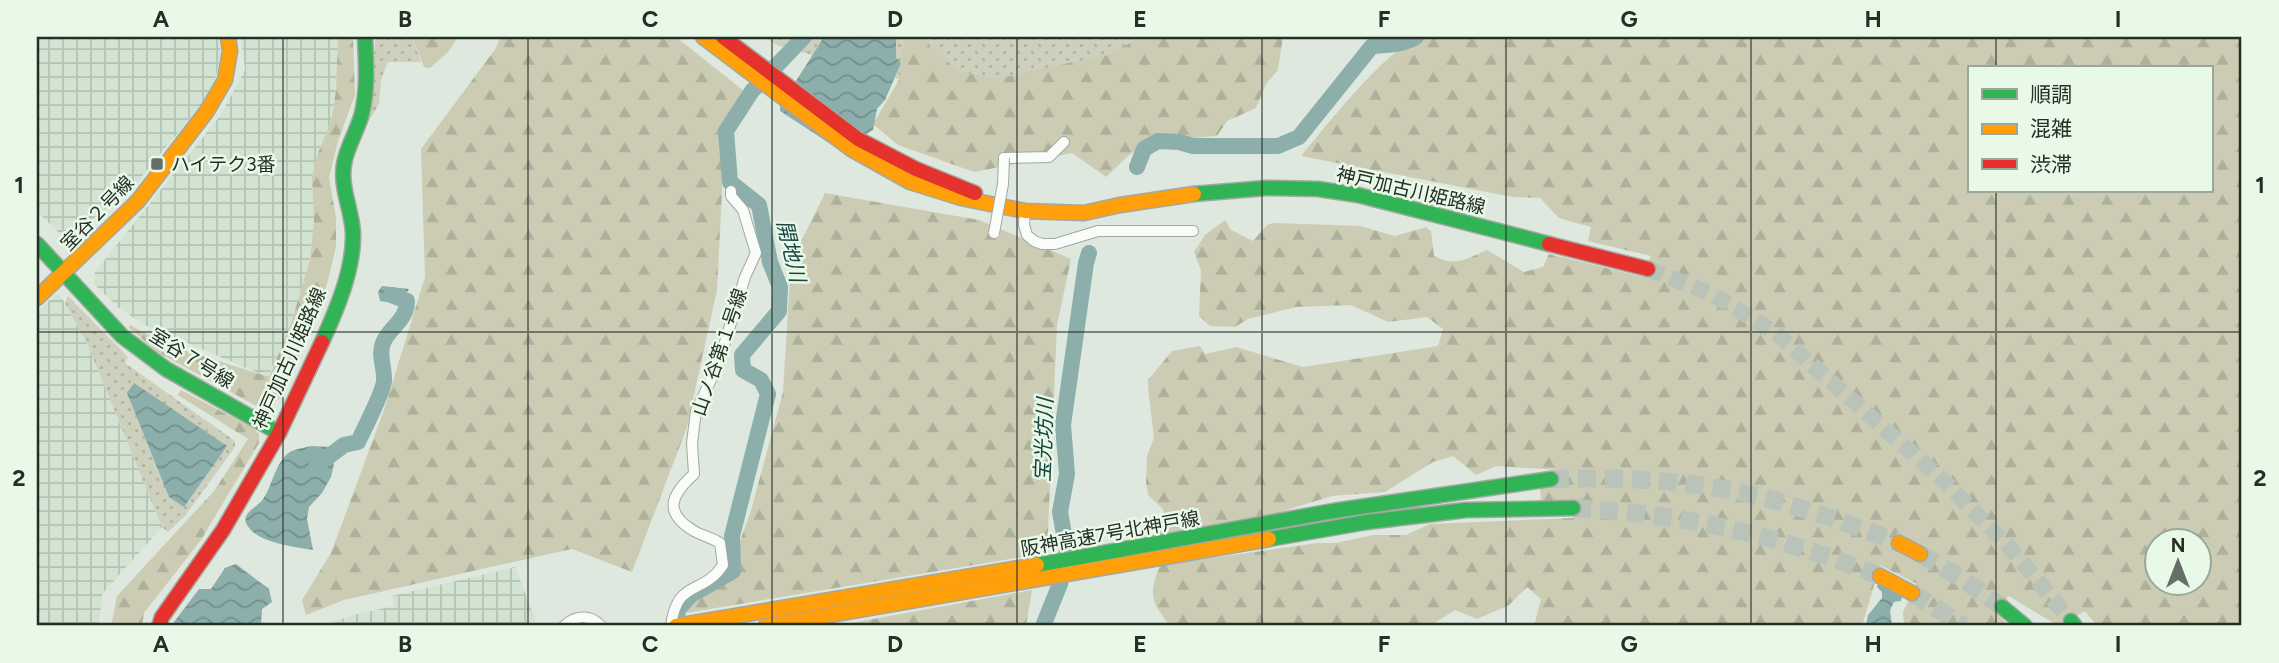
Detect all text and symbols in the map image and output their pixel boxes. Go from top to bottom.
text: A [153,5,170,33]
text: B [398,5,412,33]
text: C [642,5,659,33]
text: D [887,5,903,33]
text: E [1133,5,1147,33]
text: F [1378,5,1391,33]
text: G [1620,5,1638,33]
text: H [1864,5,1882,33]
text: I [2115,5,2121,33]
legend [1968,66,2212,192]
text: 順調 [2030,82,2072,107]
text: 混雑 [2030,116,2072,141]
text: 渋滞 [2030,152,2072,177]
place label: ハイテク3番 [171,153,276,176]
marker: ハイテク3番 [149,156,165,172]
street label: 神戸加古川姫路線 [1334,162,1488,219]
text: 1 [14,171,24,199]
street label: 室谷２号線 [56,171,139,256]
text: 1 [2255,171,2265,199]
water label: 開地川 [772,217,811,286]
street label: 神戸加古川姫路線 [248,284,331,432]
street label: 山ノ谷第１号線 [687,286,752,419]
street label: 室谷７号線 [145,323,238,393]
water label: 宝光坊川 [1030,396,1058,482]
text: 2 [12,464,26,492]
text: 2 [2253,464,2267,492]
street label: 阪神高速7号北神戸線 [1019,506,1201,561]
north arrow [2142,526,2212,596]
text: N [2171,534,2185,557]
text: A [153,630,170,658]
text: B [398,630,412,658]
text: C [642,630,659,658]
text: D [887,630,903,658]
text: E [1133,630,1147,658]
text: F [1378,630,1391,658]
text: G [1620,630,1638,658]
text: H [1864,630,1882,658]
text: I [2115,630,2121,658]

